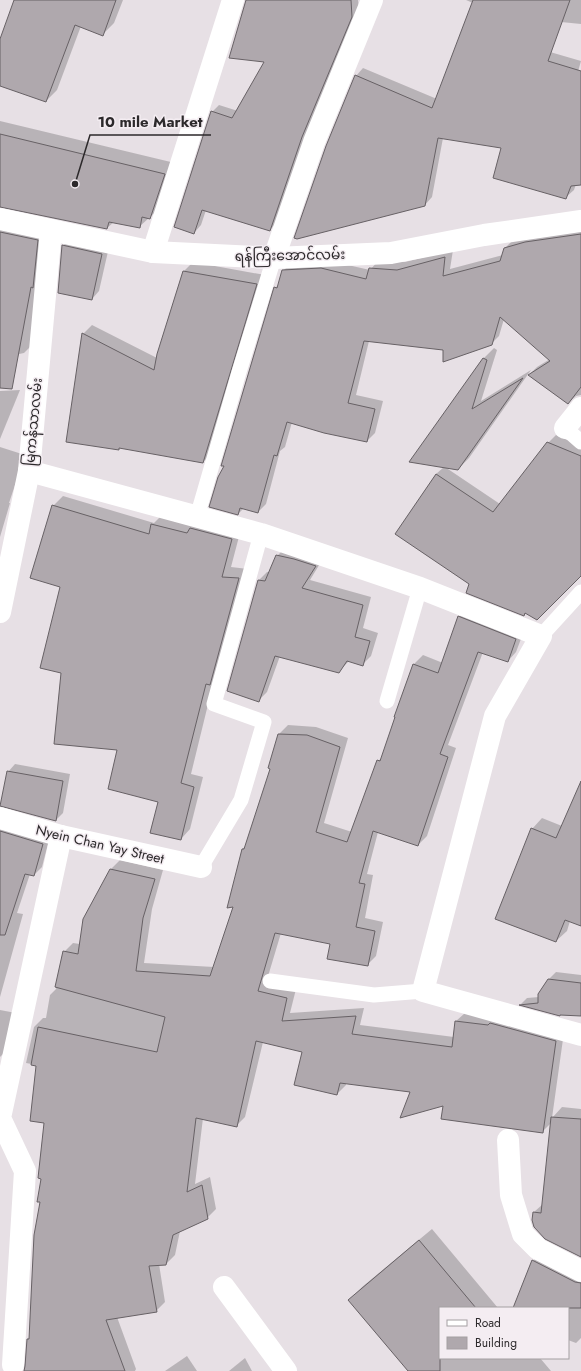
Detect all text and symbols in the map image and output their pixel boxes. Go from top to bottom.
callout: 10 mile Market [90,108,211,135]
text: 10 mile Market [97,111,203,133]
street label: ရန်ကြီးအောင်လမ်း [235,244,345,268]
street label: မြကန်သာလမ်း [19,377,49,467]
street label: Nyein Chan Yay Street [34,819,167,869]
legend [439,1307,569,1359]
text: Road [475,1314,501,1332]
text: Building [475,1334,517,1352]

